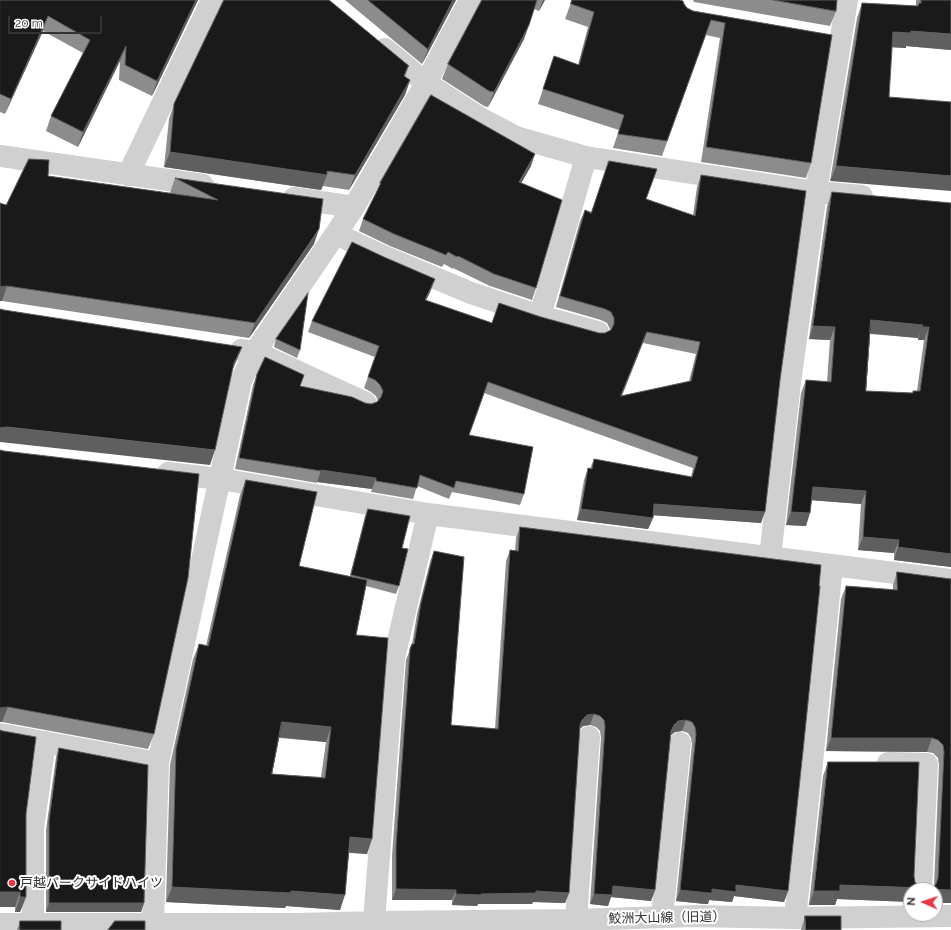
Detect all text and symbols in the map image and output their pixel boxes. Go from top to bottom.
scale bar [10,8,104,34]
text: 20 m [15,16,43,30]
place label: 戸越パークサイドハイツ [20,875,163,891]
marker: 戸越パークサイドハイツ [7,878,17,888]
north arrow [903,882,943,922]
text: N [905,897,918,906]
street label: 鮫洲大山線（旧道） [608,909,726,927]

